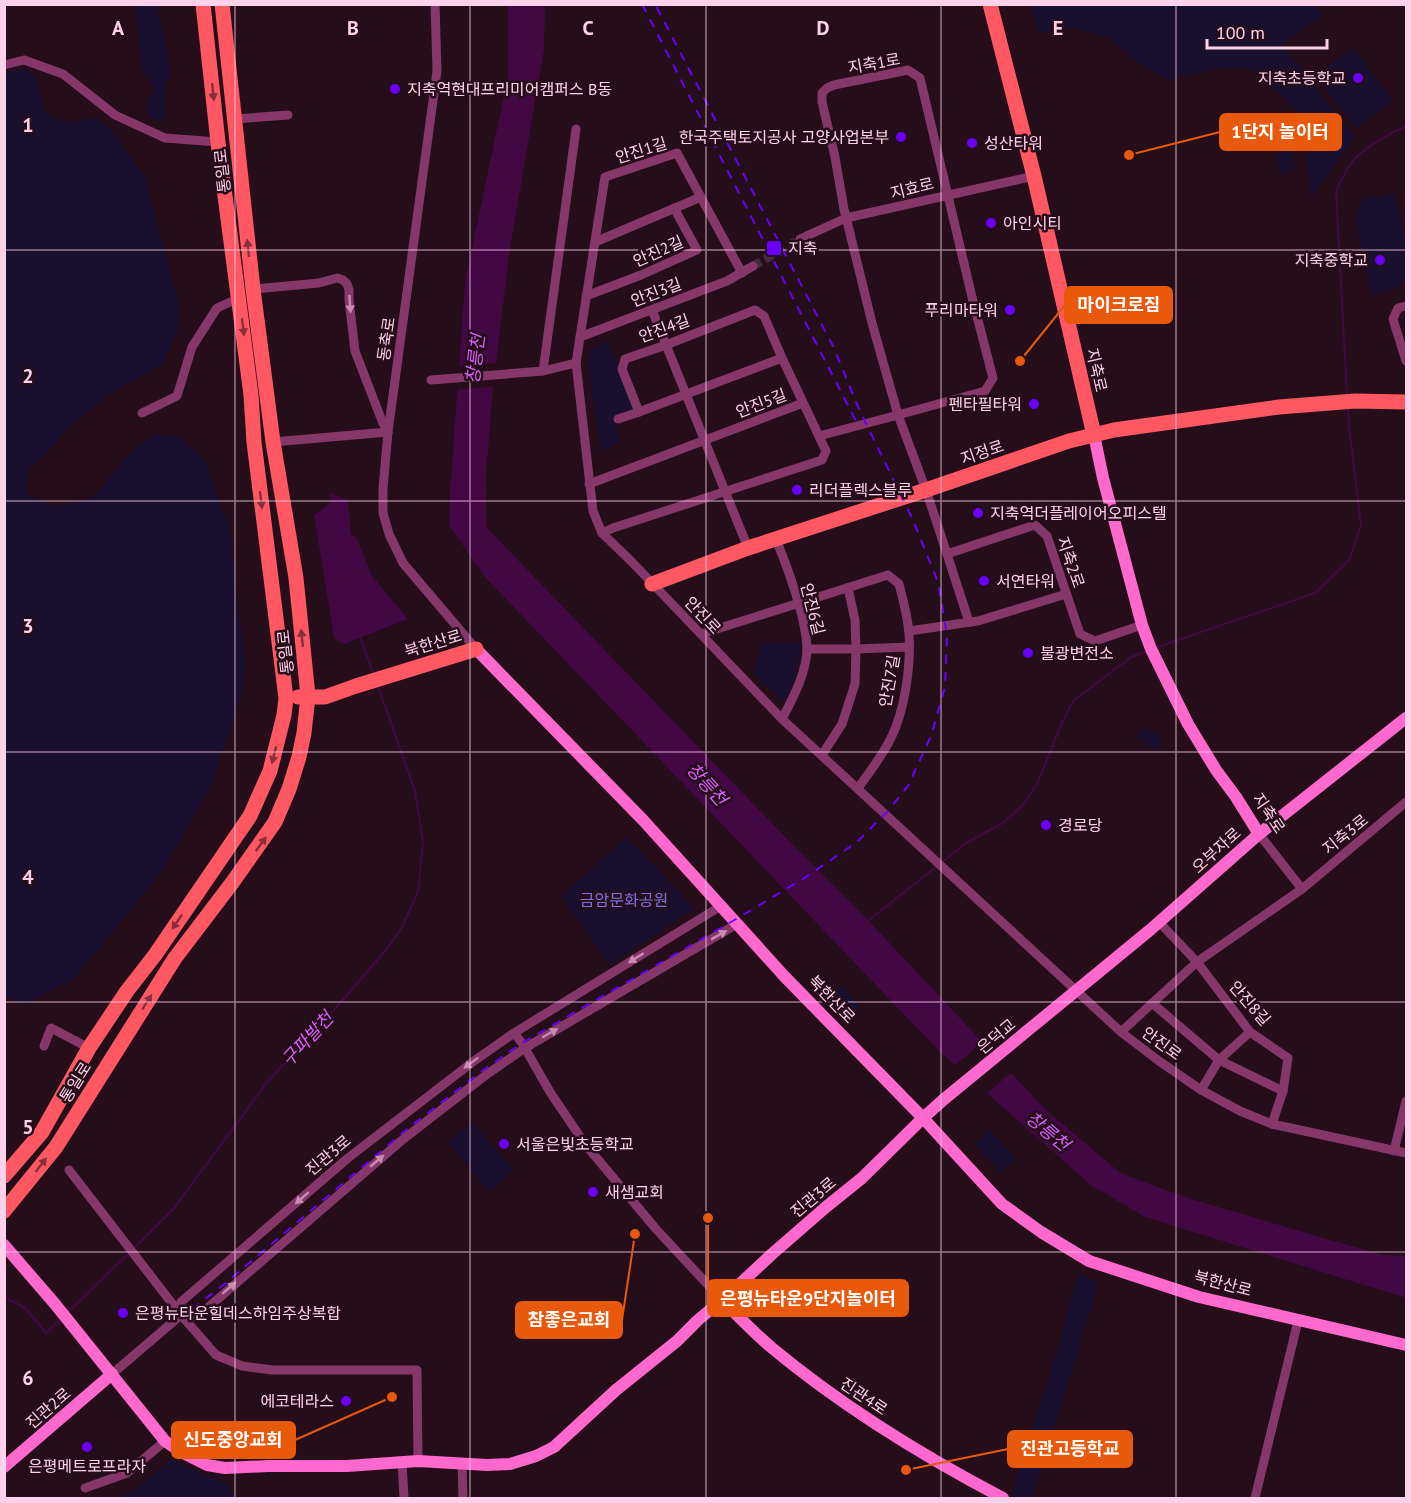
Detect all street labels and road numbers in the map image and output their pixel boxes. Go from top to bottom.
street label: 지축1로 [846,49,902,77]
street label: 안진1길 [613,133,669,167]
street label: 통일로 [210,148,234,194]
street label: 지효로 [888,173,936,203]
street label: 안진2길 [630,231,686,271]
street label: 안진3길 [628,273,684,311]
street label: 안진4길 [636,310,692,346]
street label: 동축로 [373,315,399,362]
street label: 지축로 [1082,346,1112,394]
street label: 안진5길 [733,384,789,422]
street label: 지정로 [958,435,1006,469]
street label: 지축2로 [1053,534,1089,591]
street label: 안진6길 [797,581,829,637]
street label: 안진로 [681,592,726,638]
street label: 북한산로 [402,625,464,661]
street label: 통일로 [273,629,297,675]
street label: 안진7길 [875,653,903,709]
street label: 지축로 [1248,789,1290,837]
street label: 지축3로 [1318,809,1372,858]
street label: 오부자로 [1187,823,1245,877]
street label: 북한산로 [804,971,860,1027]
street label: 안진8길 [1225,976,1275,1030]
street label: 은덕교 [973,1014,1019,1058]
street label: 안진로 [1138,1022,1186,1064]
street label: 통일로 [55,1058,95,1106]
street label: 진관3로 [301,1130,355,1180]
street label: 진관3로 [786,1172,840,1222]
street label: 북한산로 [1192,1266,1254,1300]
street label: 진관4로 [836,1373,892,1419]
street label: 진관2로 [21,1383,75,1433]

